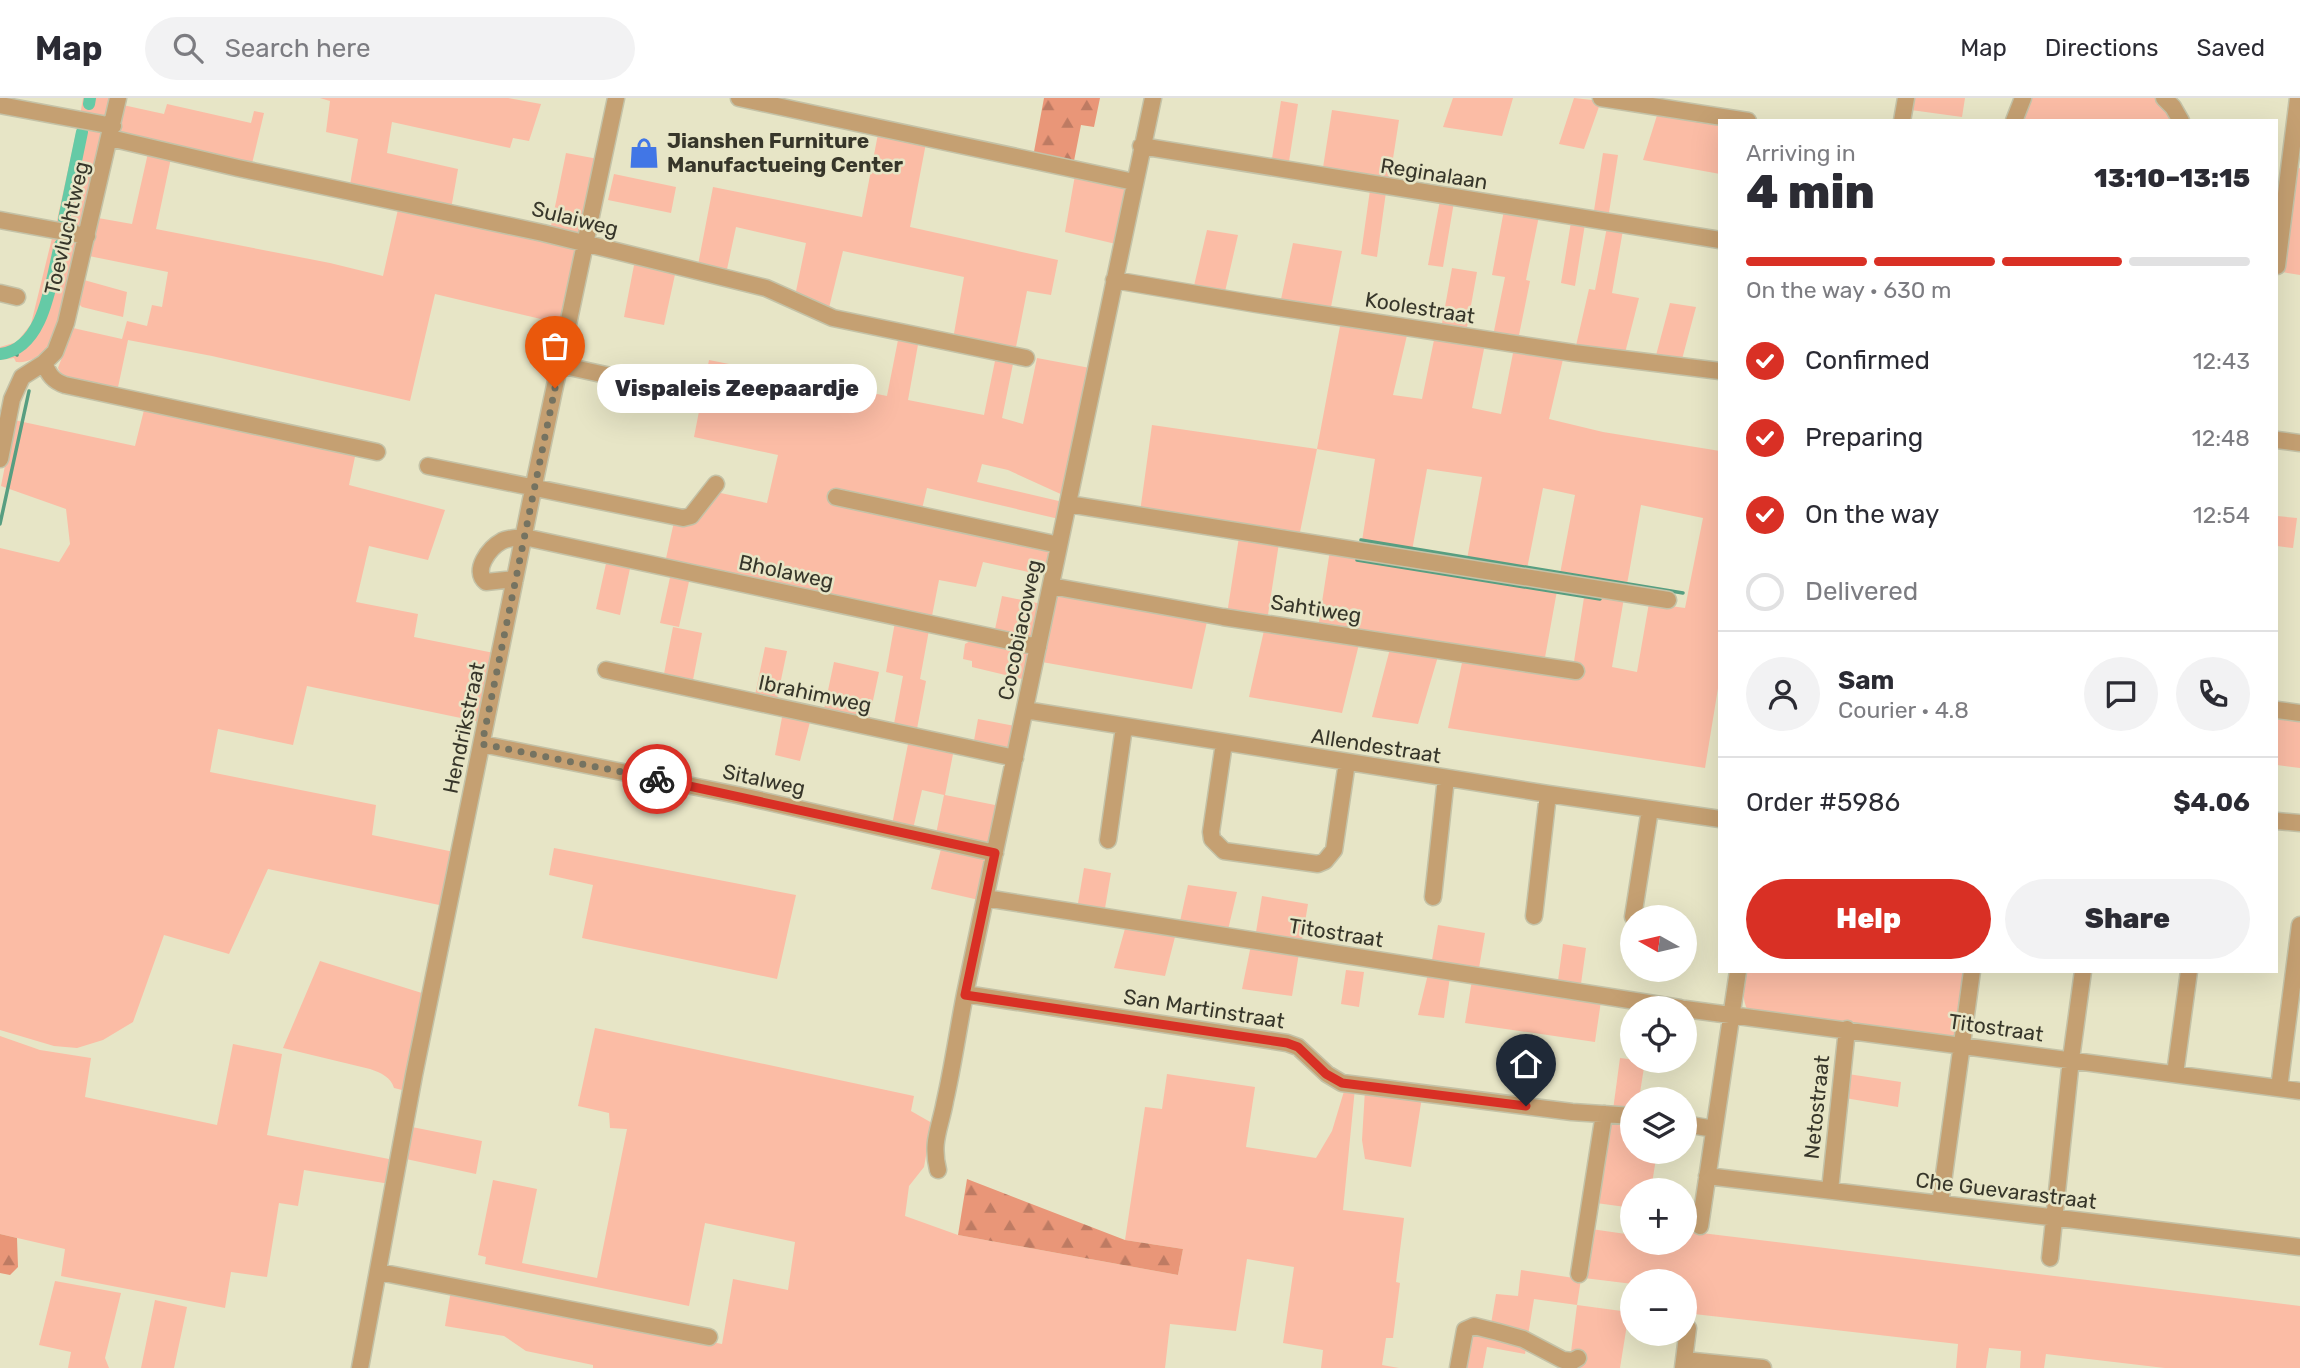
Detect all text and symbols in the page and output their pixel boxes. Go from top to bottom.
search box [145,17,635,80]
text: Map [35,29,103,68]
icon: search [169,29,207,67]
text: Search here [225,33,370,64]
text: Map [1960,34,2007,62]
text: Directions [2045,34,2158,62]
text: Saved [2196,34,2265,62]
place label: Jianshen Furniture Manufactueing Center [667,128,904,177]
shop icon: Jianshen Furniture Manufactueing Center [627,136,661,170]
text: Arriving in [1746,139,1856,167]
street label: Reginalaan [1379,153,1490,194]
street label: Toevluchtweg [39,159,94,297]
text: 13:10–13:15 [2094,163,2250,194]
text: 4 min [1746,165,1875,220]
street label: Sulaiweg [529,196,621,241]
text: On the way · 630 m [1746,276,1952,304]
street label: Koolestraat [1363,286,1477,329]
pin [525,316,585,388]
icon: bag [536,327,574,365]
icon: check [1746,342,1784,380]
text: Confirmed [1805,345,1930,376]
text: 12:43 [2193,347,2250,375]
callout: Vispaleis Zeepaardje [597,364,877,412]
text: Vispaleis Zeepaardje [615,374,859,402]
icon: check [1746,419,1784,457]
text: Preparing [1805,422,1923,453]
text: 12:48 [2192,424,2250,452]
icon: check [1746,496,1784,534]
text: On the way [1805,499,1939,530]
text: 12:54 [2193,501,2250,529]
street label: Bholaweg [736,549,836,594]
street label: Cocobiacoweg [992,557,1047,702]
text: Delivered [1805,576,1918,607]
street label: Sahtiweg [1269,589,1363,628]
button: person [1746,657,1820,731]
button: chat [2084,657,2158,731]
button: phone [2176,657,2250,731]
street label: Hendrikstraat [437,660,490,796]
text: Sam [1838,665,1894,696]
street label: Ibrahimweg [756,669,874,718]
text: Courier · 4.8 [1838,696,1969,724]
street label: Allendestraat [1309,723,1443,768]
courier [622,744,692,814]
street label: Sitalweg [720,759,808,800]
icon: bike [638,760,676,798]
text: Order #5986 [1746,787,1900,818]
text: $4.06 [2173,787,2250,818]
button: Help [1746,879,1991,959]
button: Share [2005,879,2250,959]
north arrow [1620,905,1698,982]
map controls [1620,905,1697,1346]
street label: Titostraat [1287,913,1385,952]
street label: San Martinstraat [1122,983,1286,1034]
button: locate [1620,996,1697,1073]
street label: Titostraat [1947,1008,2045,1047]
pin [1496,1034,1556,1106]
icon: home [1507,1045,1545,1083]
street label: Netostraat [1799,1054,1834,1160]
button: layers [1620,1087,1697,1164]
street label: Che Guevarastraat [1914,1167,2098,1214]
button: + [1620,1178,1697,1255]
button: − [1620,1269,1697,1346]

